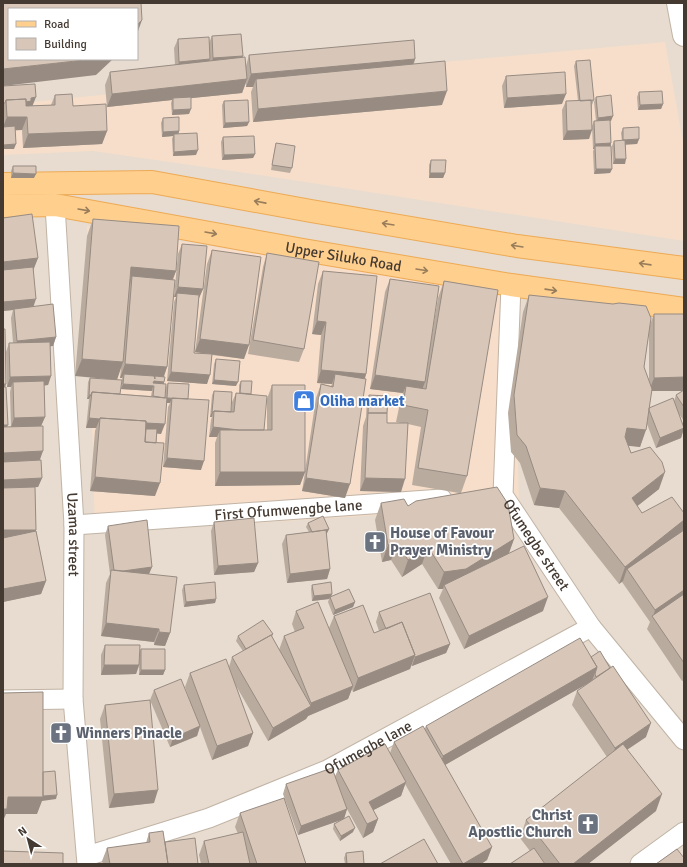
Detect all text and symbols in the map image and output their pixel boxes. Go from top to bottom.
legend [8,8,138,60]
text: Road [44,17,70,32]
text: Building [44,37,87,52]
one-way arrow [254,198,267,206]
one-way arrow [77,206,90,214]
one-way arrow [382,220,395,228]
one-way arrow [205,230,218,238]
street label: Upper Siluko Road [284,238,403,275]
one-way arrow [510,241,523,249]
one-way arrow [639,260,652,267]
one-way arrow [415,266,428,274]
one-way arrow [544,286,557,294]
shop icon: Oliha market [291,388,317,414]
place label: Oliha market [320,392,405,410]
street label: Uzama street [63,492,83,577]
street label: Ofumegbe street [499,495,573,594]
street label: First Ofumwengbe lane [214,496,363,524]
place label: House of Favour Prayer Ministry [390,524,494,559]
church icon: House of Favour Prayer Ministry [362,529,388,555]
street label: Ofumegbe lane [321,717,415,779]
church icon: Winners Pinacle [48,720,74,746]
place label: Winners Pinacle [76,724,182,742]
place label: Christ Apostlic Church [468,806,572,841]
church icon: Christ Apostlic Church [575,811,601,837]
north arrow [8,819,48,859]
text: N [15,824,29,839]

